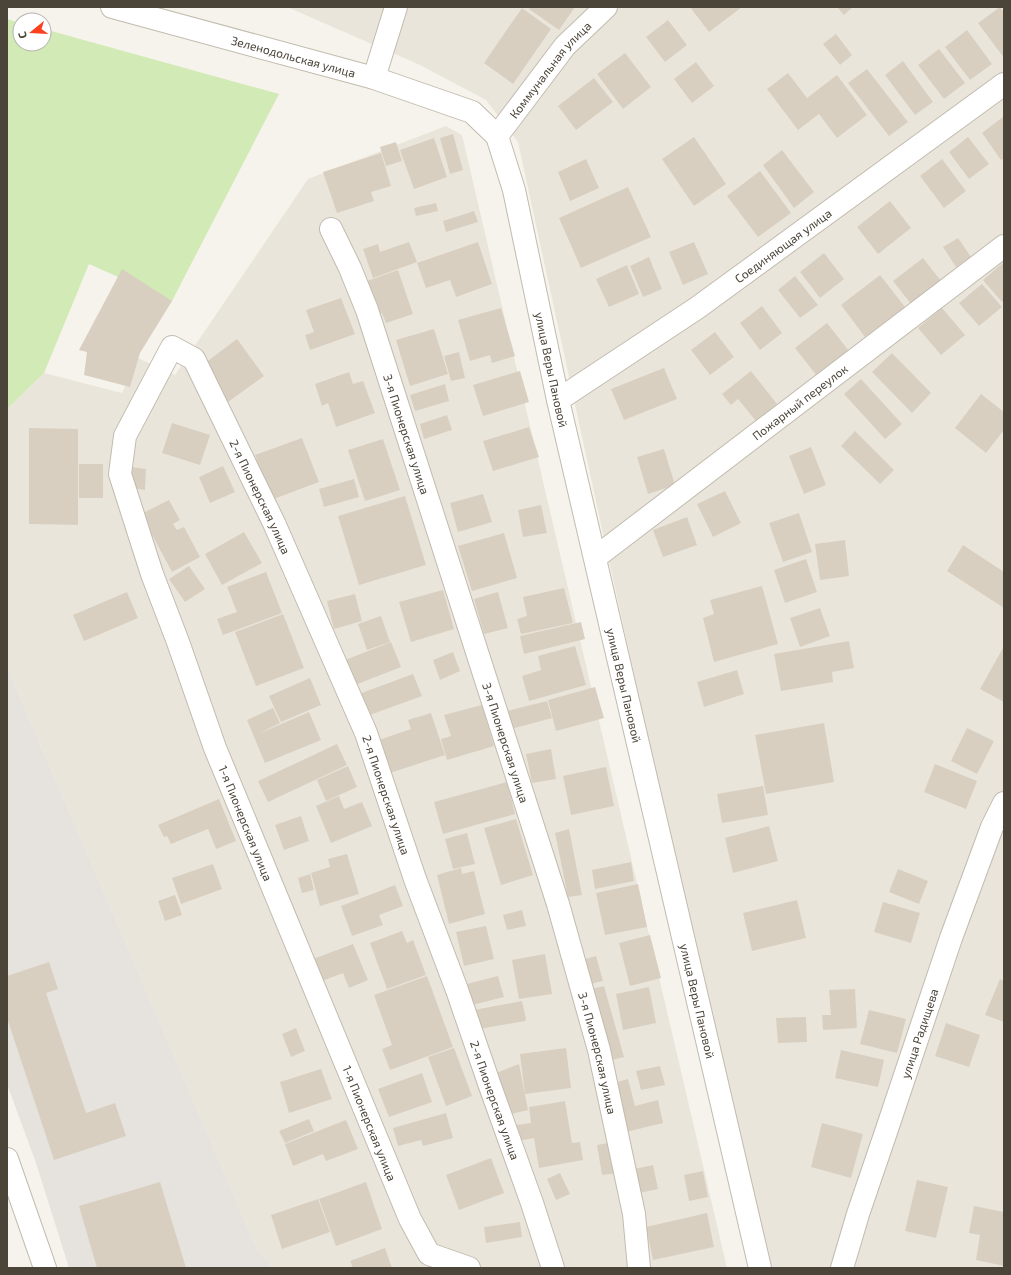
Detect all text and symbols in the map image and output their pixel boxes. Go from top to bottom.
north arrow [12,12,52,52]
street label: Коммунальная улица [506,18,594,121]
text: С [15,30,29,40]
street label: Зеленодольская улица [230,33,357,80]
street label: Соединяющая улица [732,205,834,285]
street label: улица Веры Пановой [532,311,571,429]
street label: Пожарный переулок [749,361,850,443]
street label: 3-я Пионерская улица [381,372,433,496]
street label: 2-я Пионерская улица [227,437,294,556]
street label: улица Веры Пановой [603,627,645,744]
street label: 3-я Пионерская улица [480,681,532,804]
street label: 2-я Пионерская улица [360,733,413,857]
street label: 1-я Пионерская улица [215,763,276,883]
street label: улица Веры Пановой [677,942,718,1060]
street label: улица Радищева [898,987,941,1080]
street label: 3-я Пионерская улица [576,990,620,1115]
street label: 2-я Пионерская улица [468,1039,523,1162]
street label: 1-я Пионерская улица [339,1063,400,1183]

